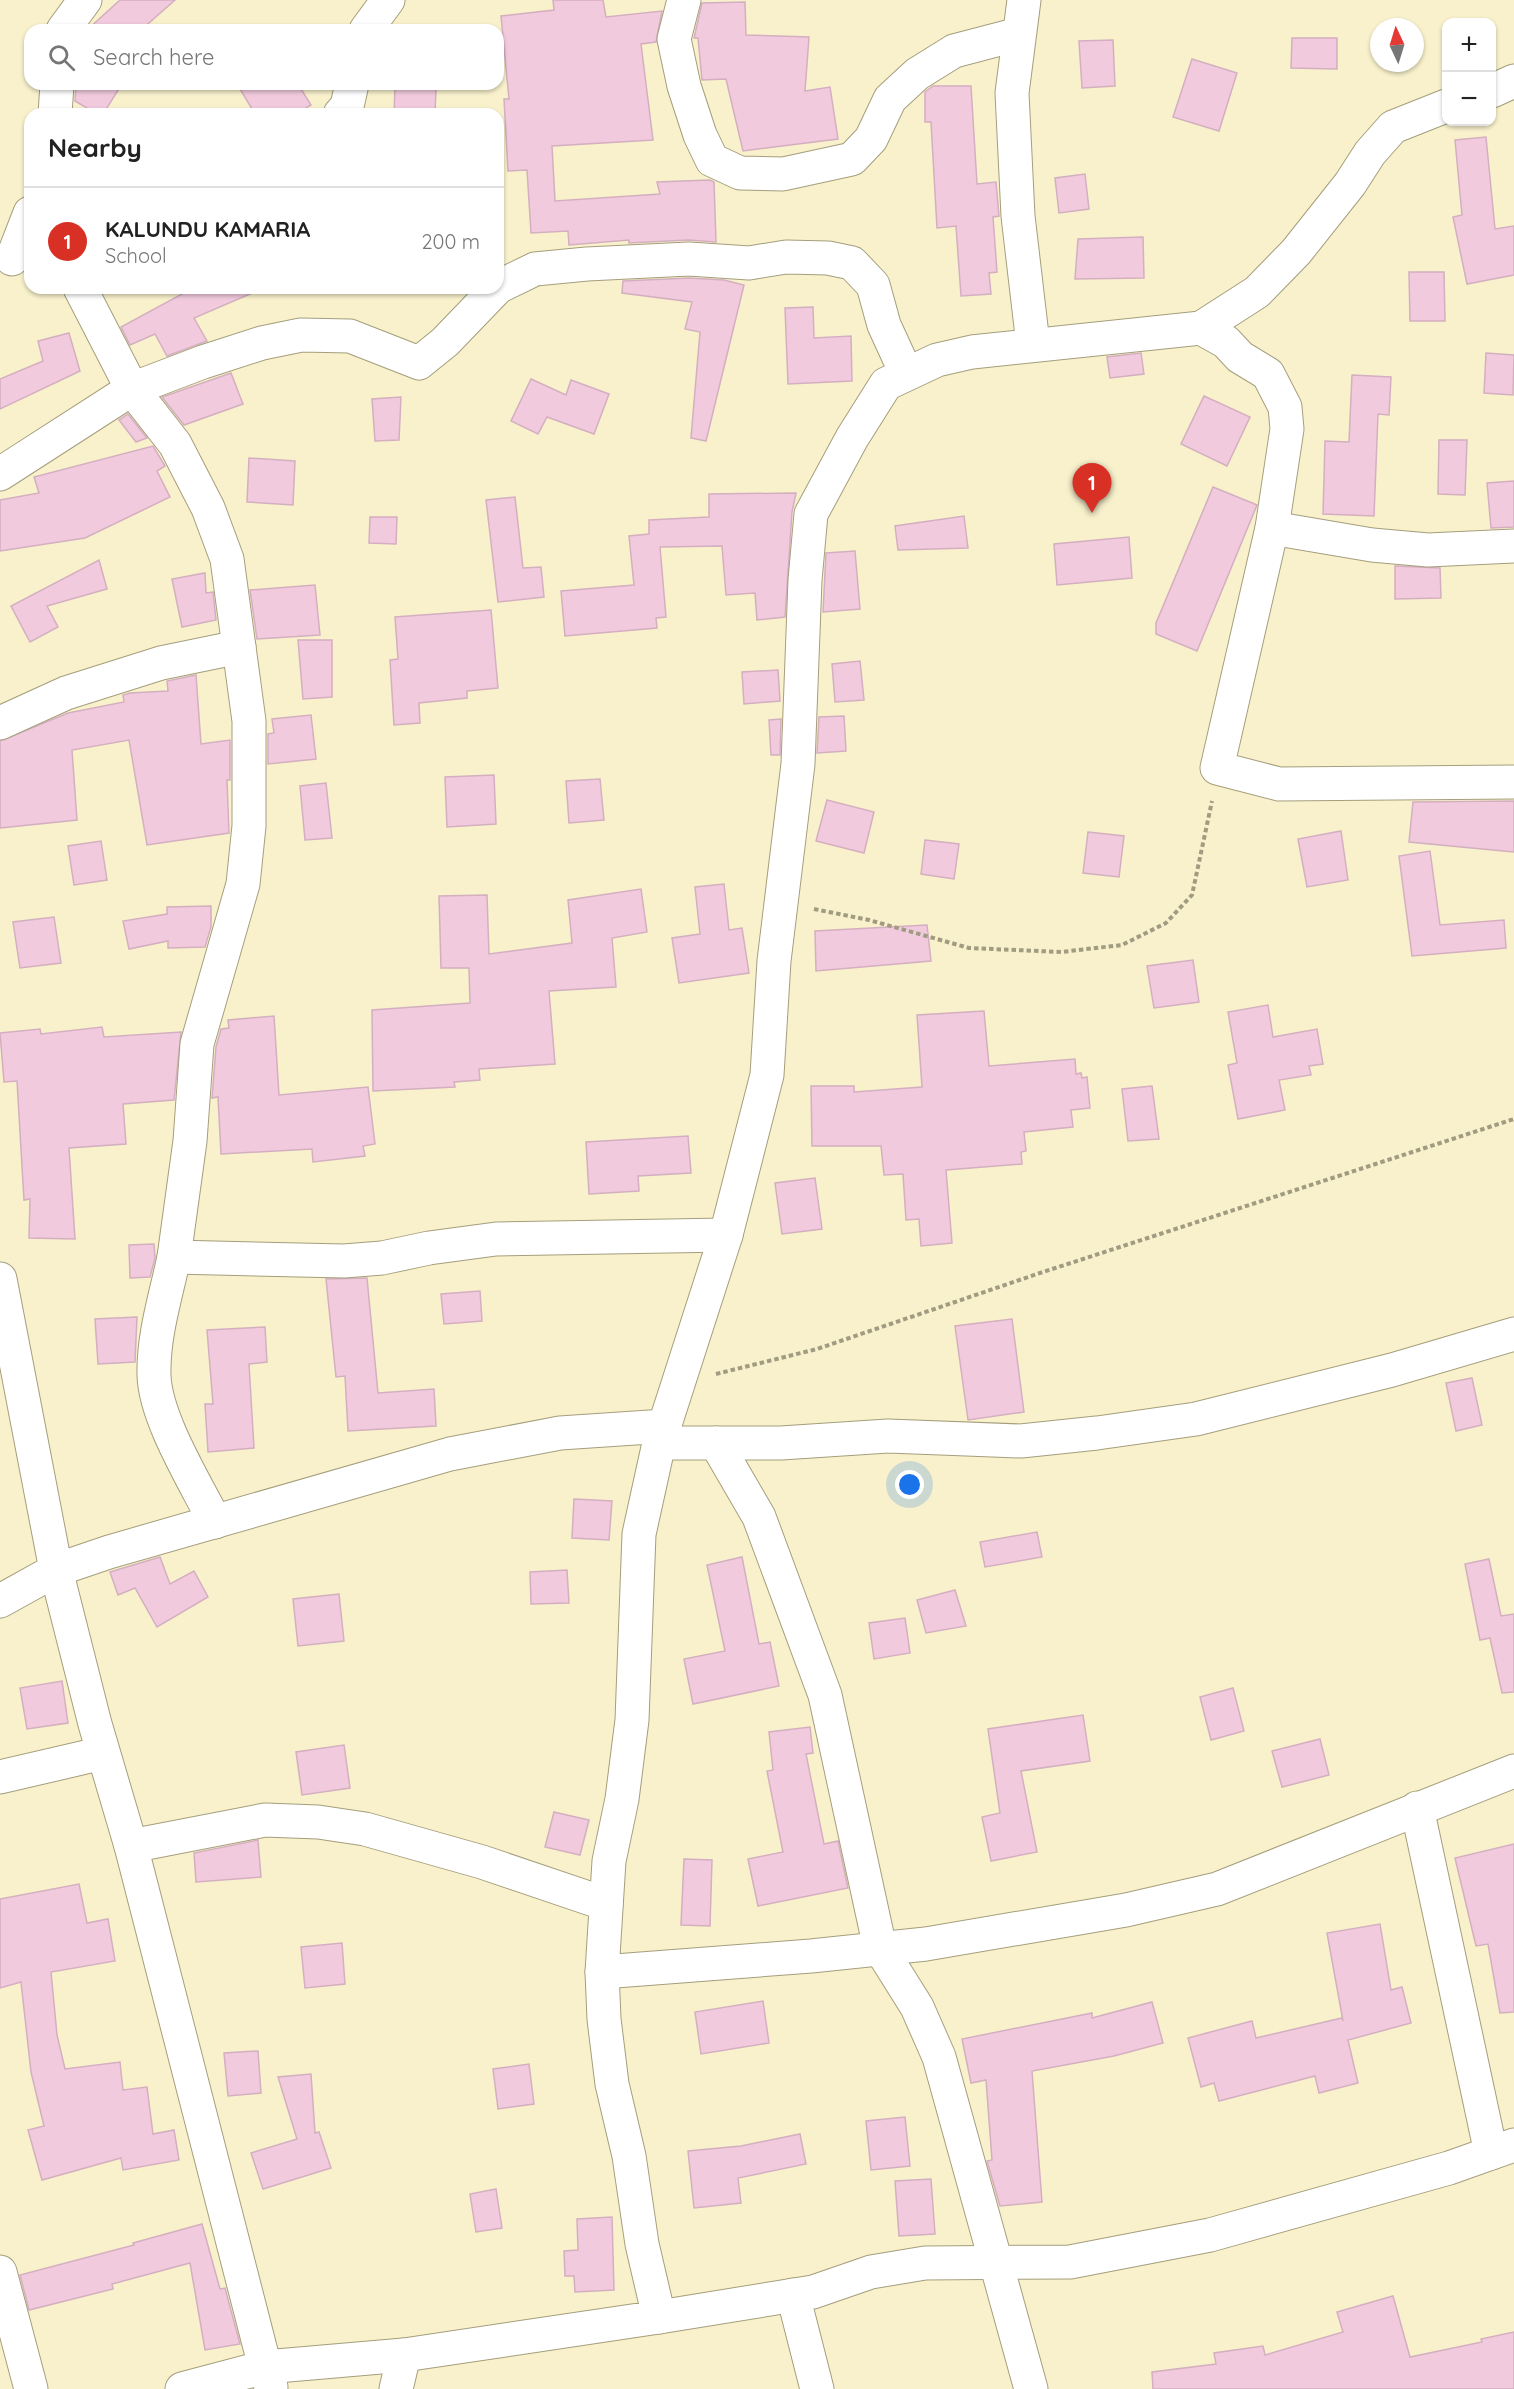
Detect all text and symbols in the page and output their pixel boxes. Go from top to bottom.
north arrow [1370,18,1424,72]
map controls [1442,18,1496,126]
button: + [1442,18,1496,72]
search box [24,24,504,90]
icon: search [45,41,78,74]
text: Search here [93,43,214,71]
button: − [1442,72,1496,126]
text: Nearby [48,131,142,164]
text: KALUNDU KAMARIA [105,215,310,243]
text: 1 [64,229,71,254]
text: 200 m [421,229,480,254]
text: School [105,243,167,268]
pin: 1 [1072,464,1112,513]
your location [895,1470,924,1499]

